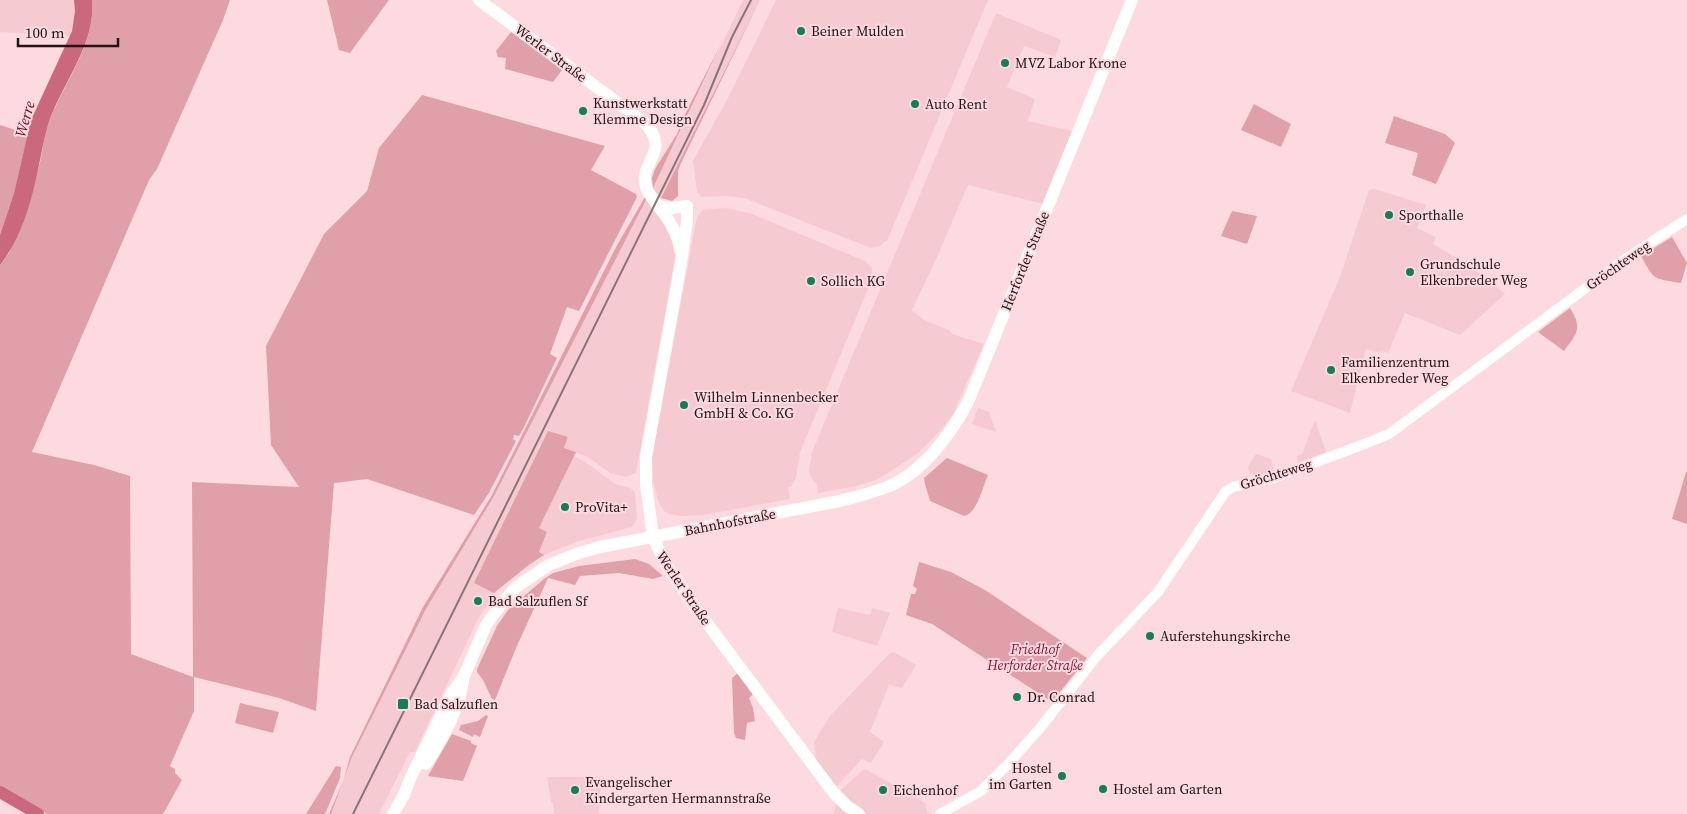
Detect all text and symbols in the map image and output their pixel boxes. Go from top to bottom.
scale bar [18,15,118,47]
street label: Werler Straße [511,19,591,87]
place label: Beiner Mulden [811,21,905,41]
text: 100 m [25,22,65,43]
marker: Beiner Mulden [795,25,807,37]
place label: MVZ Labor Krone [1015,53,1127,73]
marker: MVZ Labor Krone [999,57,1011,69]
place label: Kunstwerkstatt Klemme Design [593,93,693,129]
place label: Auto Rent [925,94,987,114]
water label: Werre [9,98,40,139]
marker: Auto Rent [909,98,921,110]
marker: Kunstwerkstatt Klemme Design [577,105,589,117]
place label: Sporthalle [1399,205,1464,225]
street label: Herforder Straße [996,208,1054,314]
marker: Sporthalle [1383,209,1395,221]
street label: Gröchteweg [1582,235,1654,295]
place label: Grundschule Elkenbreder Weg [1420,254,1527,290]
marker: Grundschule Elkenbreder Weg [1404,266,1416,278]
place label: Sollich KG [821,271,886,291]
marker: Sollich KG [805,275,817,287]
place label: Familienzentrum Elkenbreder Weg [1341,352,1450,388]
marker: Familienzentrum Elkenbreder Weg [1325,364,1337,376]
place label: Wilhelm Linnenbecker GmbH & Co. KG [694,387,839,423]
marker: Wilhelm Linnenbecker GmbH & Co. KG [678,399,690,411]
street label: Gröchteweg [1237,454,1315,494]
place label: ProVita+ [575,497,628,517]
marker: ProVita+ [559,501,571,513]
street label: Bahnhofstraße [683,503,777,541]
street label: Werler Straße [652,547,716,629]
place label: Bad Salzuflen Sf [488,591,588,611]
marker: Bad Salzuflen Sf [472,595,484,607]
place label: Auferstehungskirche [1160,626,1290,646]
marker: Auferstehungskirche [1144,630,1156,642]
park label: Friedhof Herforder Straße [986,639,1083,675]
place label: Dr. Conrad [1027,687,1095,707]
marker: Dr. Conrad [1011,691,1023,703]
place label: Bad Salzuflen [414,694,499,714]
marker: Bad Salzuflen [396,697,410,711]
place label: Hostel im Garten [989,758,1053,794]
marker: Hostel im Garten [1056,770,1068,782]
place label: Evangelischer Kindergarten Hermannstraße [585,772,771,808]
place label: Hostel am Garten [1113,779,1223,799]
place label: Eichenhof [893,780,958,800]
marker: Hostel am Garten [1097,783,1109,795]
marker: Evangelischer Kindergarten Hermannstraße [569,784,581,796]
marker: Eichenhof [877,784,889,796]

